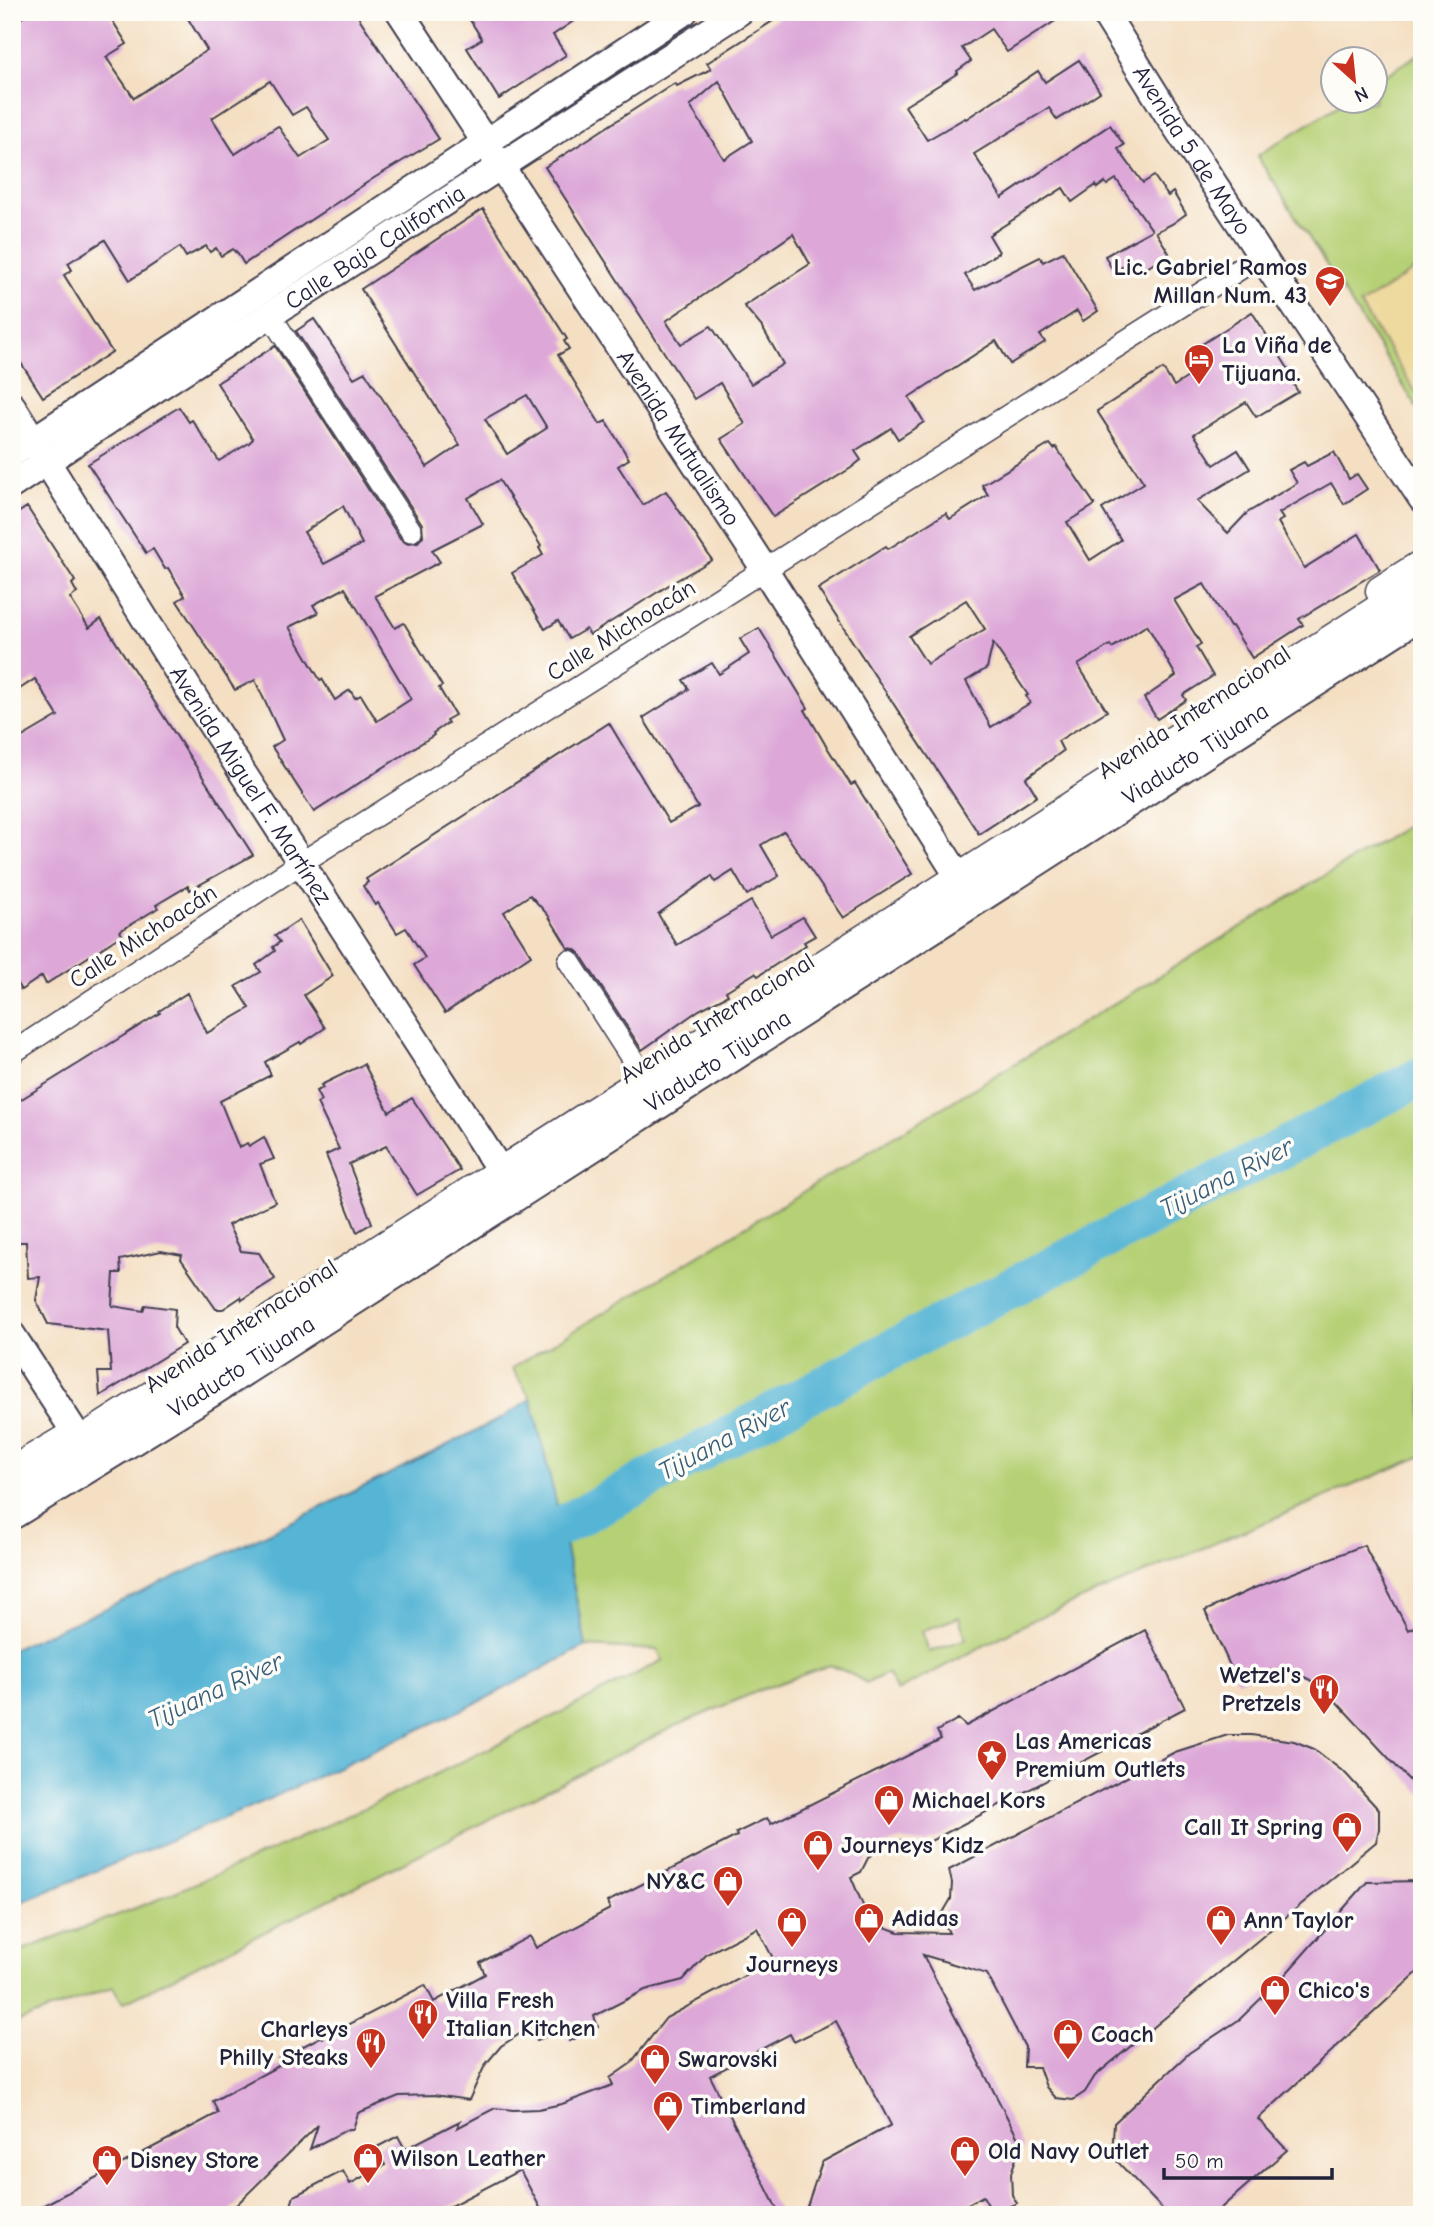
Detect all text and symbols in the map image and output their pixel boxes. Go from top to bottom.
north arrow [1318,46,1388,116]
street label: Avenida 5 de Mayo [1127,60,1258,240]
text: N [1351,82,1372,107]
street label: Calle Baja California [280,179,470,316]
place label: Lic. Gabriel Ramos Millan Num. 43 [1114,253,1307,309]
school or university icon: Lic. Gabriel Ramos Millan Num. 43 [1313,264,1347,308]
place label: La Viña de Tijuana. [1222,331,1332,387]
hotel icon: La Viña de Tijuana. [1182,342,1216,386]
street label: Avenida Mutualismo [611,345,746,531]
street label: Calle Michoacán [542,573,700,687]
street label: Avenida Internacional [1092,639,1296,785]
street label: Avenida Miguel F. Martínez [164,661,338,910]
street label: Viaducto Tijuana [1117,696,1274,811]
street label: Calle Michoacán [64,878,222,994]
street label: Avenida Internacional [615,947,819,1089]
street label: Viaducto Tijuana [639,1003,796,1118]
water label: Tijuana River [1155,1131,1299,1224]
street label: Avenida Internacional [139,1253,343,1399]
street label: Viaducto Tijuana [163,1310,320,1423]
water label: Tijuana River [653,1392,797,1487]
water label: Tijuana River [143,1646,289,1735]
place label: Wetzel's Pretzels [1220,1661,1301,1717]
restaurant icon: Wetzel's Pretzels [1307,1672,1341,1716]
place label: Las Americas Premium Outlets [1015,1727,1185,1783]
place icon: Las Americas Premium Outlets [975,1738,1009,1782]
shop icon: Michael Kors [872,1783,906,1827]
place label: Michael Kors [912,1786,1045,1814]
shop icon: Call It Spring [1330,1810,1364,1854]
place label: Call It Spring [1184,1813,1324,1841]
shop icon: Journeys Kidz [801,1828,835,1872]
place label: Journeys Kidz [841,1831,984,1859]
shop icon: NY&C [711,1864,745,1908]
place label: NY&C [646,1867,705,1895]
shop icon: Adidas [852,1901,886,1945]
shop icon: Ann Taylor [1204,1903,1238,1947]
place label: Adidas [892,1904,959,1932]
shop icon: Journeys [775,1905,809,1949]
place label: Ann Taylor [1244,1906,1354,1934]
place label: Journeys [746,1950,838,1978]
shop icon: Chico's [1258,1973,1292,2017]
place label: Chico's [1298,1976,1370,2004]
place label: Villa Fresh Italian Kitchen [446,1986,596,2042]
restaurant icon: Villa Fresh Italian Kitchen [406,1997,440,2041]
place label: Charleys Philly Steaks [219,2015,348,2071]
shop icon: Coach [1051,2017,1085,2061]
place label: Coach [1091,2020,1154,2048]
restaurant icon: Charleys Philly Steaks [354,2026,388,2070]
shop icon: Swarovski [638,2042,672,2086]
place label: Swarovski [678,2045,778,2073]
shop icon: Timberland [651,2089,685,2133]
place label: Timberland [691,2092,806,2120]
shop icon: Old Navy Outlet [948,2134,982,2178]
scale bar [1164,2136,1332,2180]
place label: Old Navy Outlet [988,2137,1150,2165]
shop icon: Wilson Leather [351,2141,385,2185]
shop icon: Disney Store [90,2143,124,2187]
place label: Wilson Leather [391,2144,546,2172]
place label: Disney Store [130,2146,259,2174]
text: 50 m [1175,2149,1224,2173]

